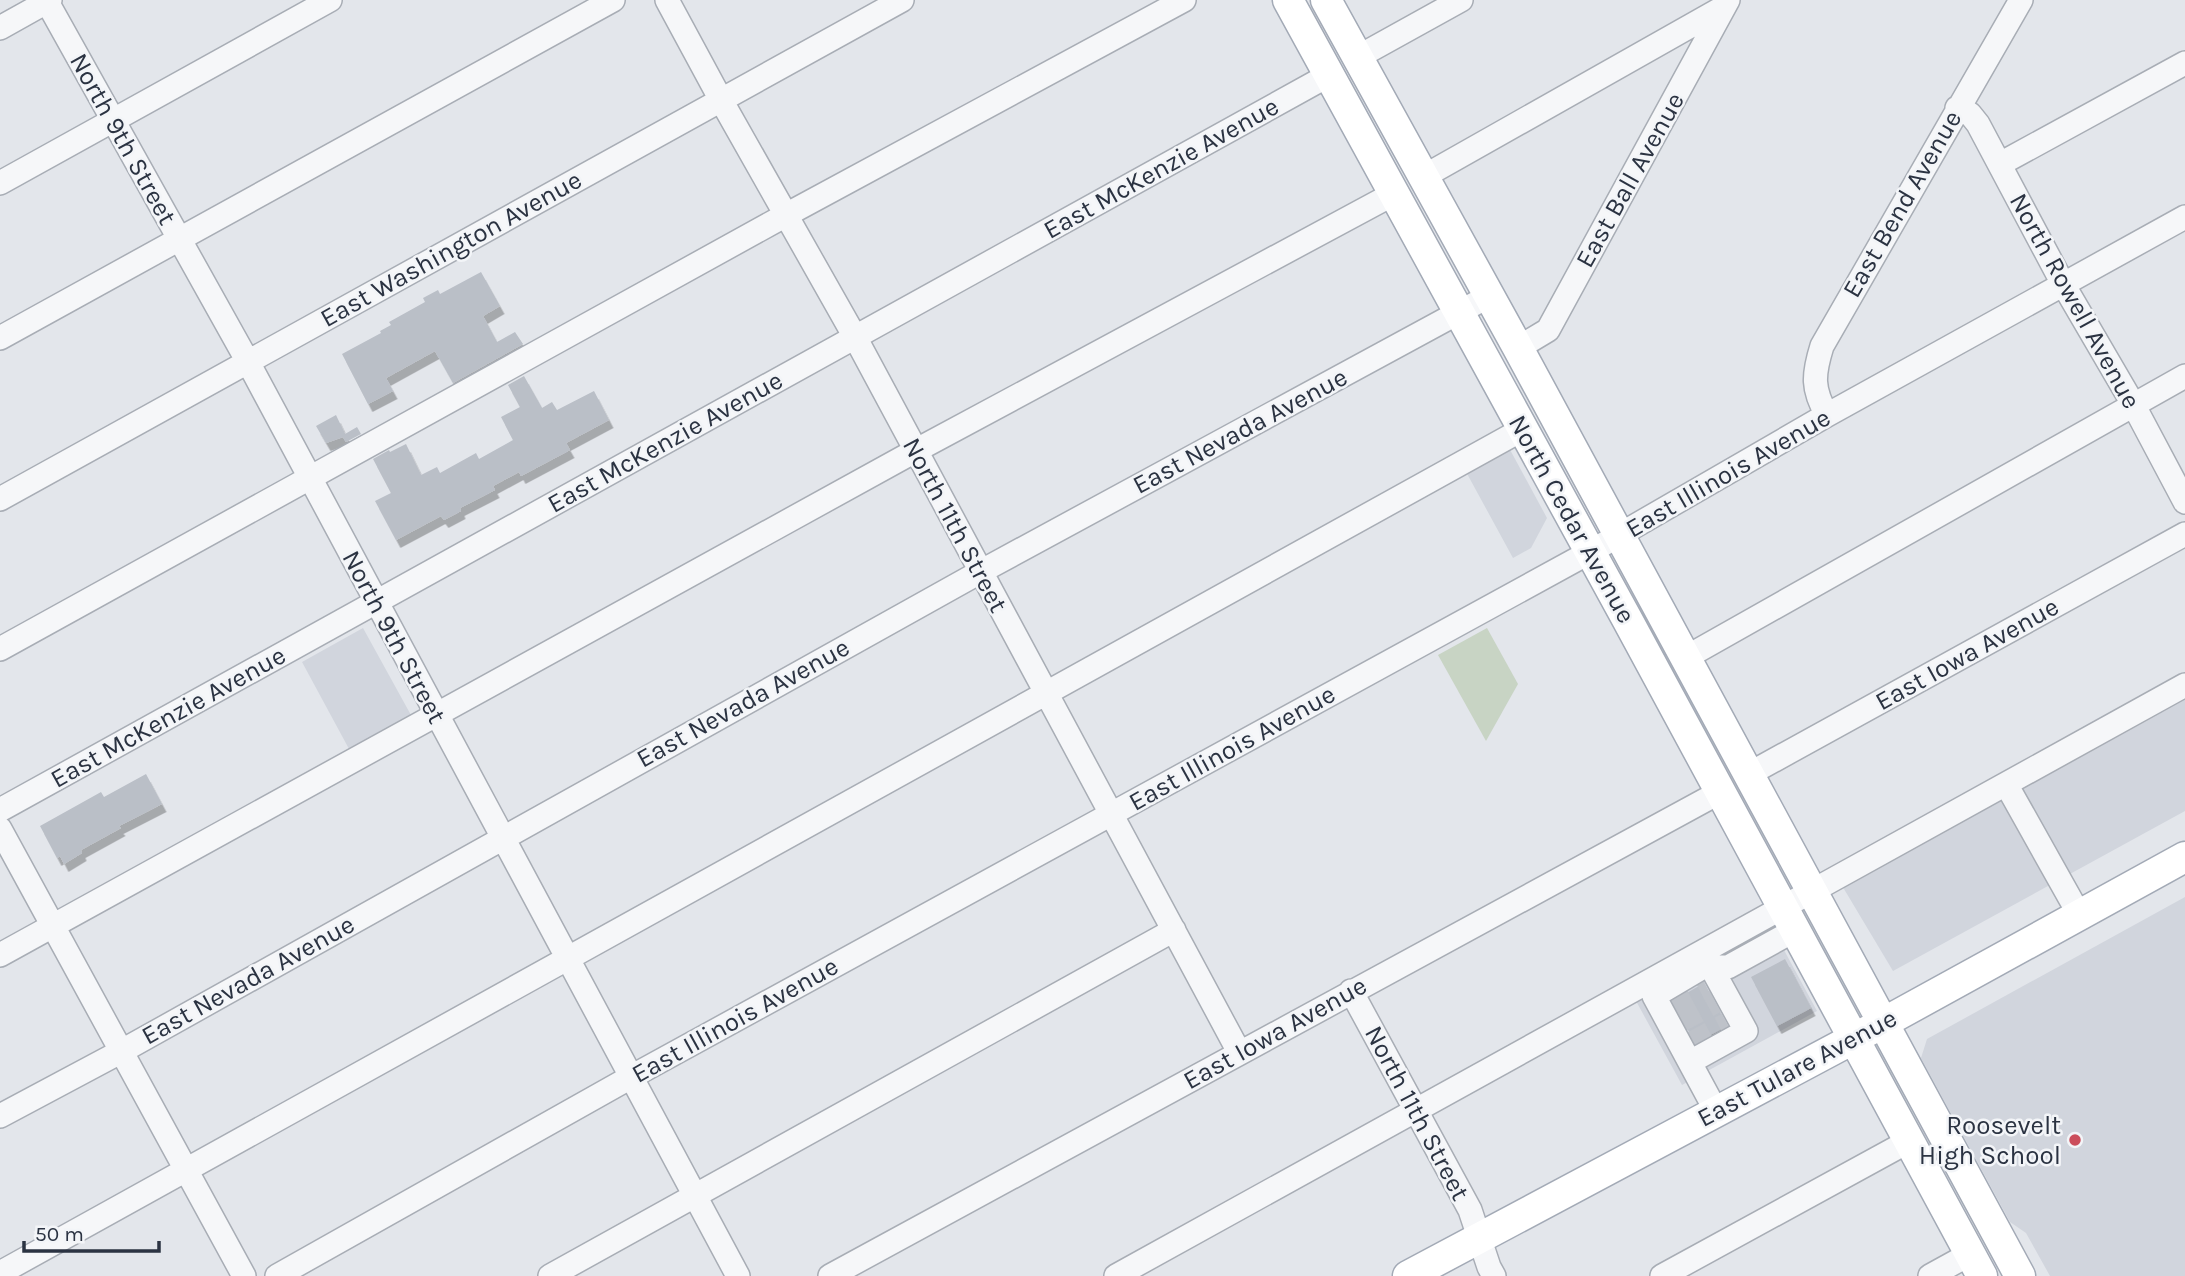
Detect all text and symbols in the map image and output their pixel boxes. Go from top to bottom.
street label: North 9th Street [63,48,183,230]
street label: East Ball Avenue [1569,87,1691,273]
street label: East McKenzie Avenue [1038,90,1284,246]
street label: East Bend Avenue [1836,105,1968,303]
street label: East Washington Avenue [315,164,587,334]
street label: North Rowell Avenue [2003,188,2147,414]
street label: East Nevada Avenue [1127,361,1353,501]
street label: East McKenzie Avenue [542,364,788,520]
street label: East Illinois Avenue [1620,402,1836,544]
street label: North Cedar Avenue [1502,410,1642,628]
street label: North 11th Street [896,432,1014,618]
street label: North 9th Street [335,545,453,729]
street label: East Iowa Avenue [1870,591,2064,717]
street label: East Nevada Avenue [631,632,855,774]
street label: East McKenzie Avenue [45,639,291,795]
street label: East Illinois Avenue [1123,678,1341,818]
street label: East Nevada Avenue [136,909,360,1051]
street label: East Illinois Avenue [626,950,844,1090]
street label: East Iowa Avenue [1178,970,1372,1096]
street label: East Tulare Avenue [1692,1002,1902,1134]
street label: North 11th Street [1358,1020,1476,1206]
place label: Roosevelt High School [1919,1110,2061,1171]
marker: Roosevelt High School [2067,1132,2083,1148]
scale bar [24,1210,159,1254]
text: 50 m [35,1222,84,1246]

